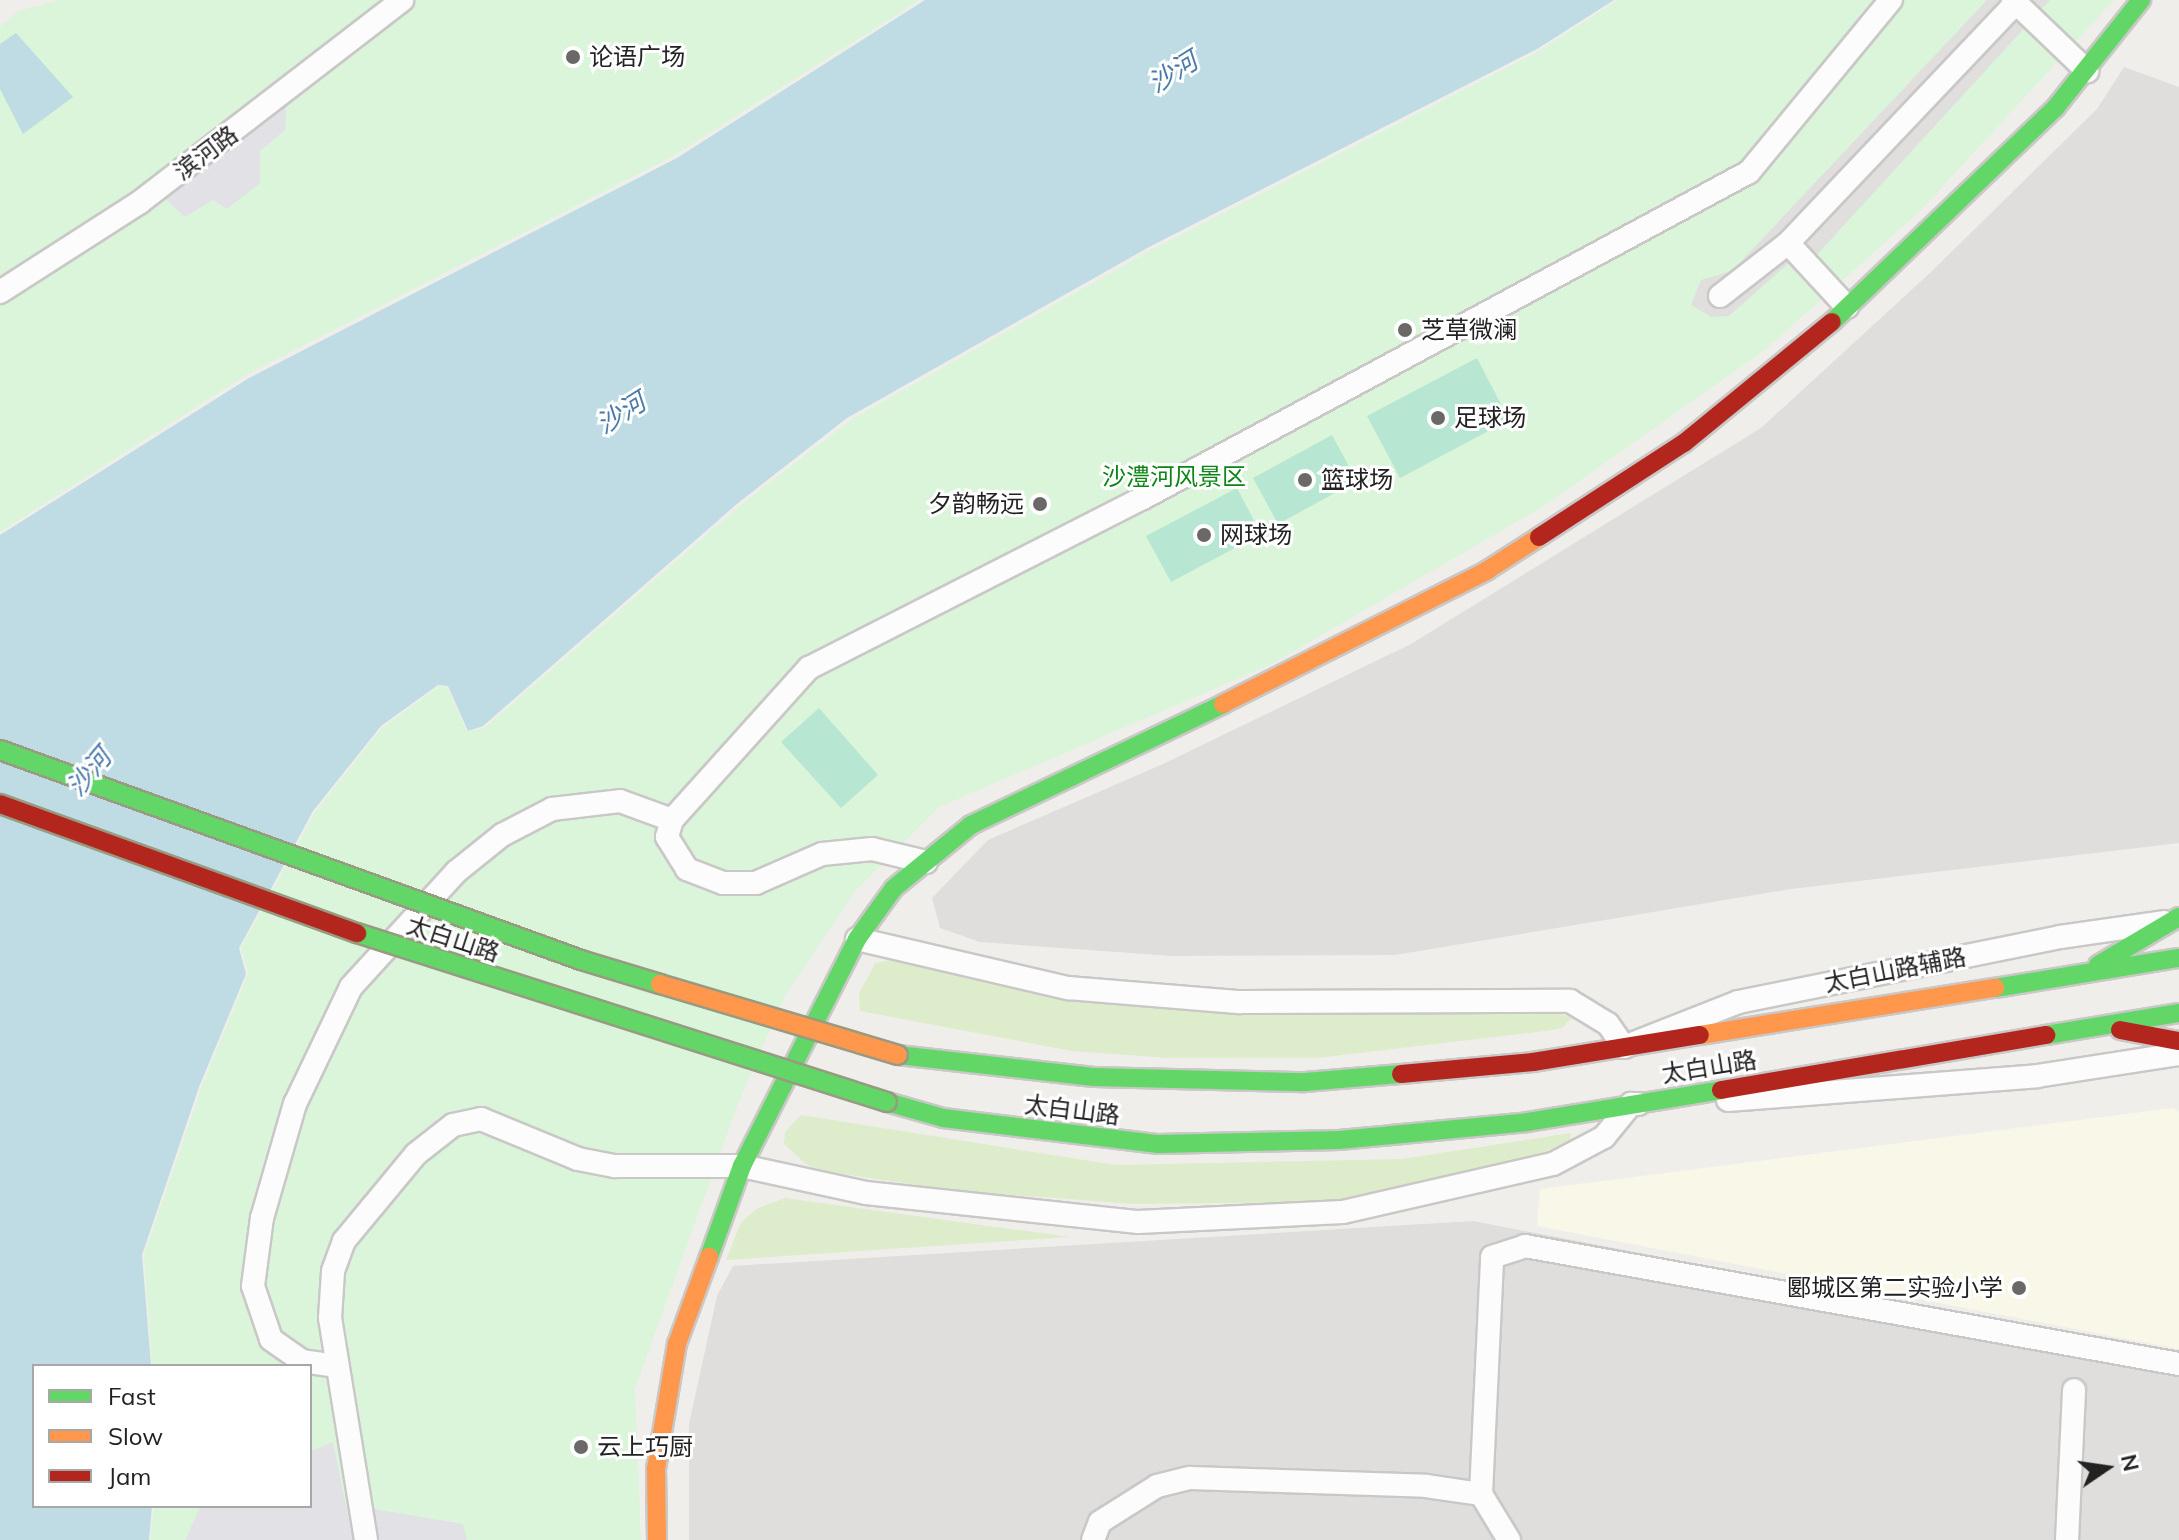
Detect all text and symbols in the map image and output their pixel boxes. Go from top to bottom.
place label: 论语广场 [589,43,685,71]
water label: 沙河 [1143,45,1203,99]
marker: 论语广场 [564,48,582,66]
street label: 滨河路 [169,120,243,186]
place label: 芝草微澜 [1421,316,1517,344]
marker: 芝草微澜 [1396,321,1414,339]
water label: 沙河 [591,386,651,440]
place label: 足球场 [1454,404,1526,432]
marker: 足球场 [1429,409,1447,427]
park label: 沙澧河风景区 [1102,463,1246,491]
place label: 篮球场 [1321,466,1393,494]
marker: 篮球场 [1296,471,1314,489]
place label: 夕韵畅远 [928,490,1024,518]
marker: 夕韵畅远 [1031,495,1049,513]
place label: 网球场 [1220,521,1292,549]
marker: 网球场 [1195,526,1213,544]
water label: 沙河 [60,742,118,802]
street label: 太白山路 [403,910,503,968]
street label: 太白山路辅路 [1822,942,1968,998]
street label: 太白山路 [1659,1045,1759,1089]
street label: 太白山路 [1023,1090,1121,1130]
place label: 郾城区第二实验小学 [1787,1274,2003,1302]
marker: 郾城区第二实验小学 [2010,1279,2028,1297]
legend [32,1364,312,1508]
text: Fast [108,1381,156,1411]
text: Slow [108,1421,163,1451]
north arrow [2067,1428,2147,1508]
place label: 云上巧厨 [597,1433,693,1461]
marker: 云上巧厨 [572,1438,590,1456]
text: N [2115,1451,2146,1474]
text: Jam [108,1461,151,1491]

